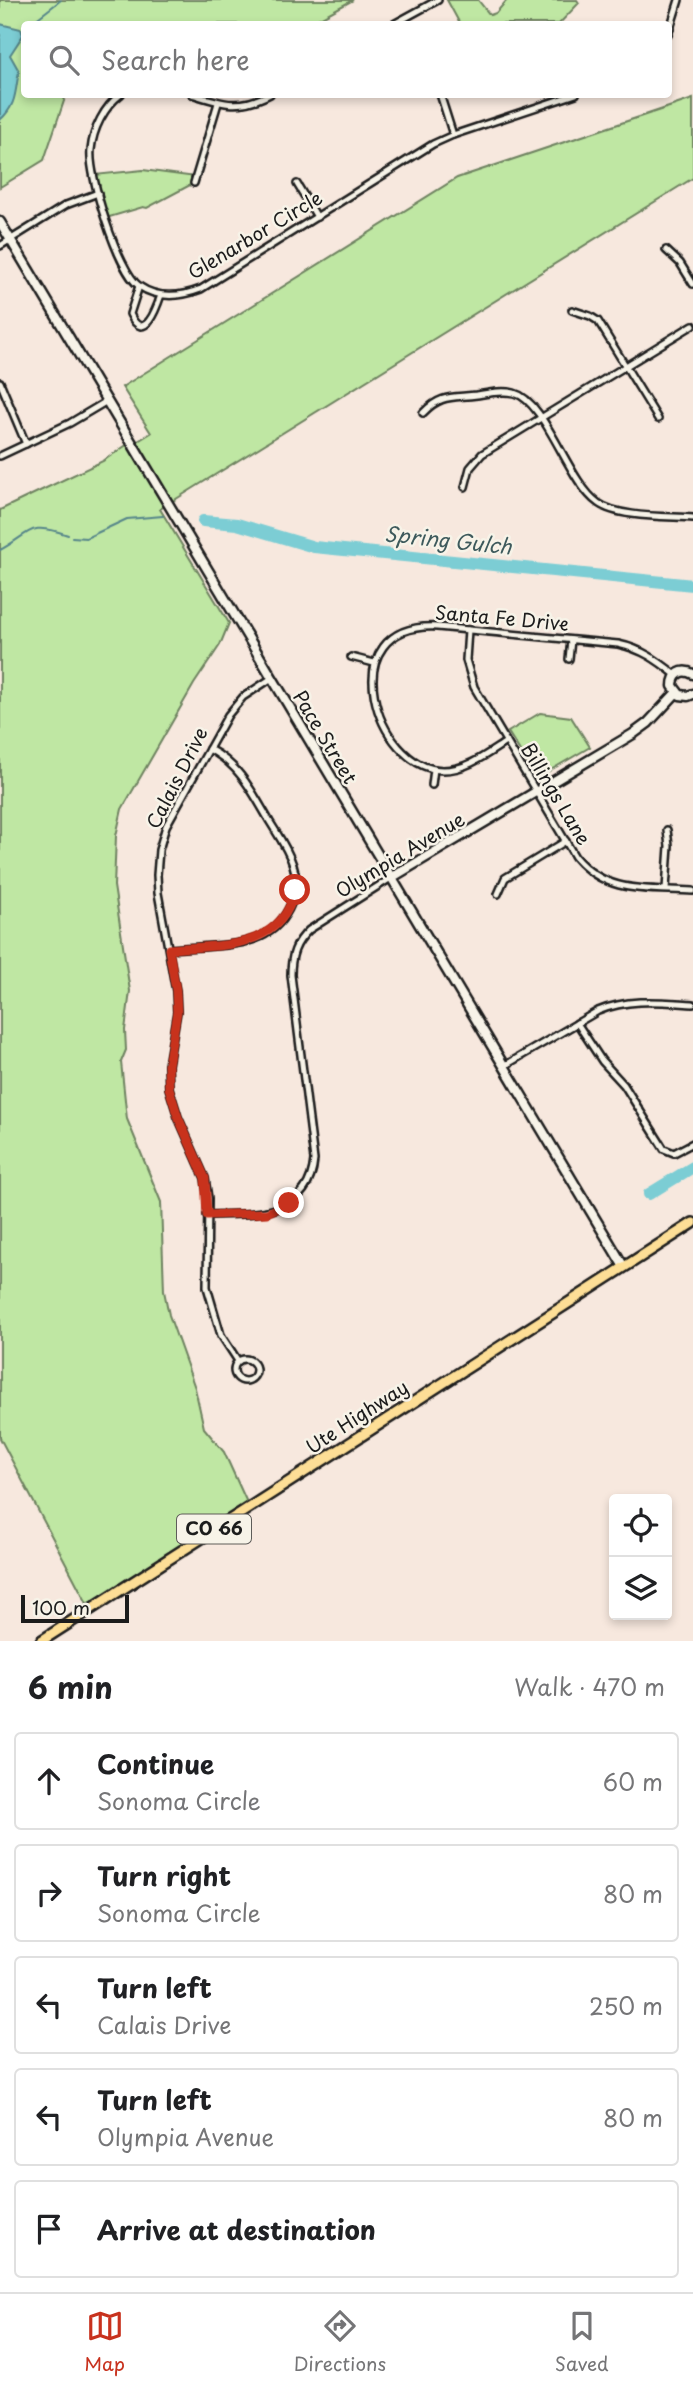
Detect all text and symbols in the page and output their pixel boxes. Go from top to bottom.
search box [21,21,672,98]
text: Search here [101,40,250,79]
icon: search [45,41,83,79]
street label: Glenarbor Circle [182,183,327,285]
water label: Spring Gulch [383,516,514,562]
street label: Santa Fe Drive [434,597,570,637]
street label: Pace Street [287,684,365,789]
street label: Calais Drive [138,722,214,833]
street label: Billings Lane [515,737,599,850]
street label: Olympia Avenue [330,805,469,904]
route start [279,874,310,905]
route end [273,1187,304,1218]
street label: Ute Highway [300,1373,413,1460]
map controls [609,1494,672,1620]
button: locate [609,1494,672,1557]
road number: CO 66 [177,1514,251,1544]
button: layers [609,1557,672,1620]
scale bar [21,1592,130,1624]
text: 100 m [32,1593,90,1621]
text: 6 min [28,1664,113,1709]
text: Walk · 470 m [514,1669,665,1704]
text: Continue [97,1744,214,1783]
icon: ahead [30,1762,68,1800]
text: 60 m [603,1764,663,1799]
text: Sonoma Circle [97,1783,261,1818]
text: Turn right [97,1856,231,1895]
icon: right [30,1874,68,1912]
text: 80 m [603,1876,663,1911]
text: Sonoma Circle [97,1895,261,1930]
text: Turn left [97,1968,212,2007]
icon: left [30,1986,68,2024]
text: 250 m [589,1988,663,2023]
text: Calais Drive [97,2007,231,2042]
text: Turn left [97,2080,212,2119]
icon: left [30,2098,68,2136]
text: 80 m [603,2100,663,2135]
text: Olympia Avenue [97,2119,274,2154]
icon: arrive [30,2210,68,2248]
text: Arrive at destination [97,2210,376,2249]
tab: Map [84,2307,125,2377]
tab: Directions [294,2307,386,2377]
tab: Saved [555,2307,609,2377]

